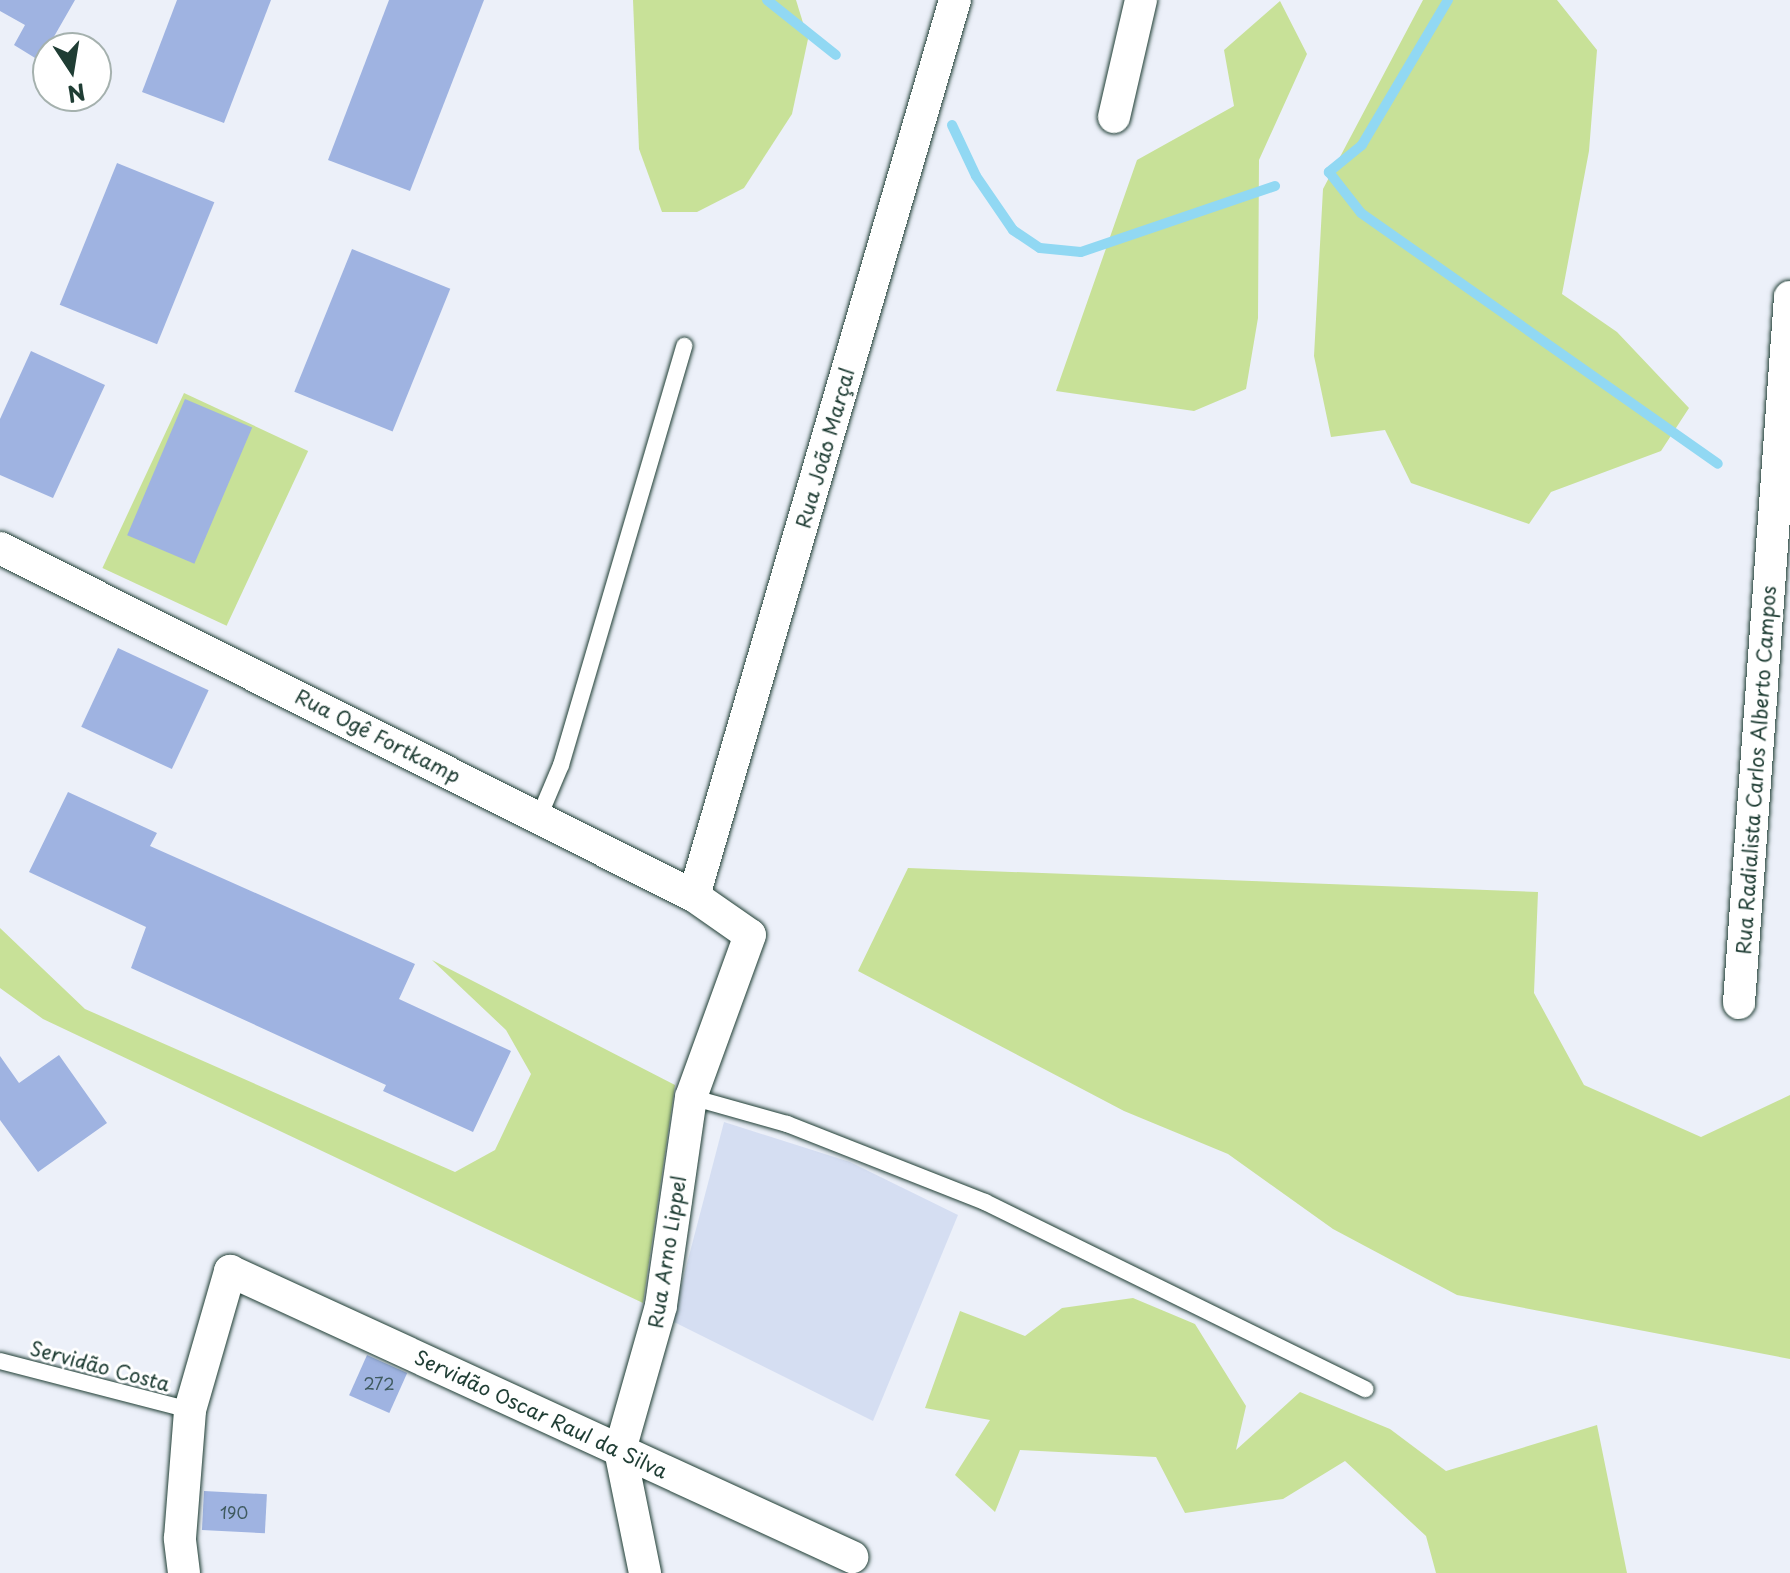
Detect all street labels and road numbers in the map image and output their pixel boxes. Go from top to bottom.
street label: Rua João Marçal [790,364,860,532]
street label: Rua Radialista Carlos Alberto Campos [1731,584,1781,956]
street label: Rua Ogê Fortkamp [291,684,465,788]
street label: Rua Arno Lippel [643,1174,691,1330]
street label: Servidão Costa [28,1336,172,1396]
street label: Servidão Oscar Raul da Silva [410,1345,672,1483]

